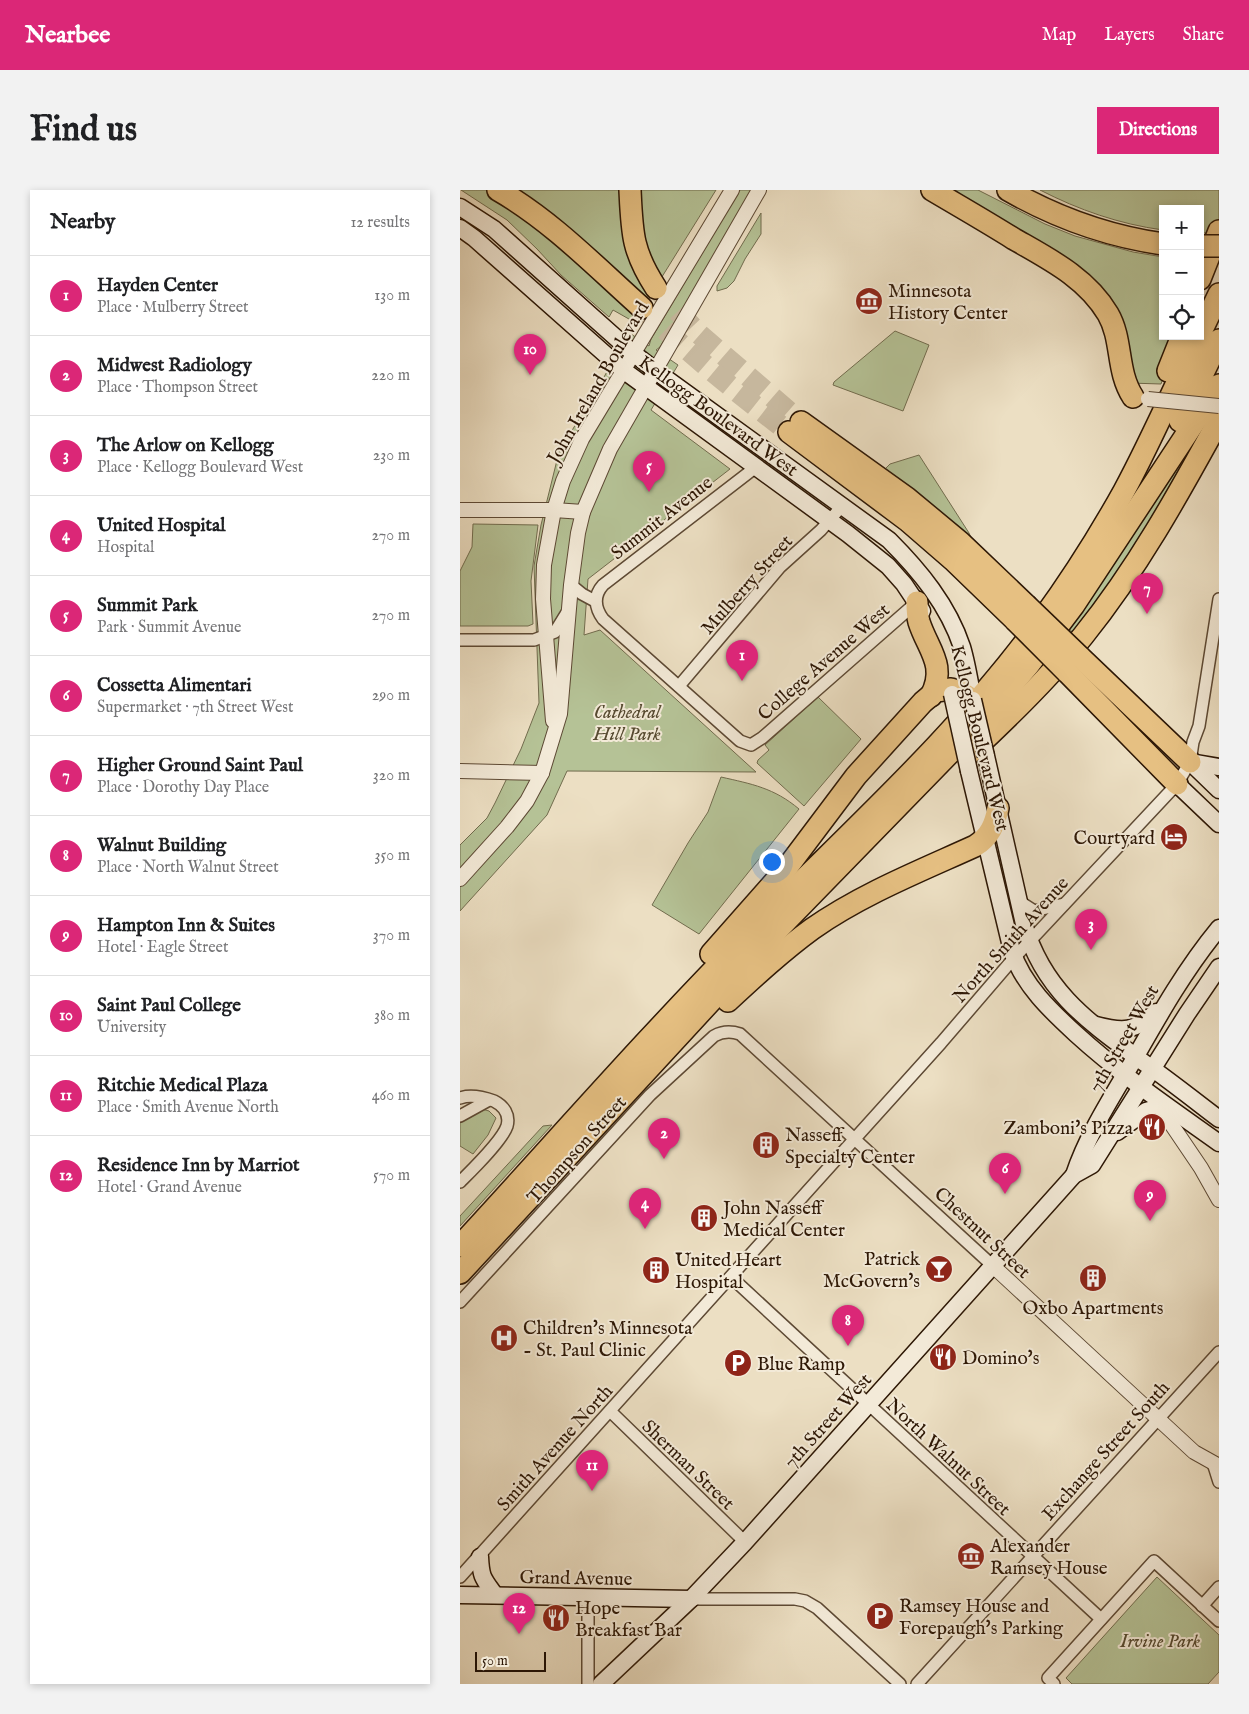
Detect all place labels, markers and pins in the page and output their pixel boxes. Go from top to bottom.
place label: Minnesota History Center [888,280,1008,326]
museum icon: Minnesota History Center [854,286,884,316]
pin: 10 [514,334,546,375]
pin: 5 [633,451,665,492]
pin: 7 [1131,573,1163,614]
pin: 1 [726,640,758,681]
hotel icon: Courtyard [1159,822,1189,852]
place label: Courtyard [1073,827,1156,851]
pin: 3 [1075,909,1107,950]
restaurant icon: Zamboni's Pizza [1137,1112,1167,1142]
place label: Zamboni's Pizza [1004,1117,1134,1141]
pin: 2 [648,1118,680,1159]
place label: Nasseff Specialty Center [785,1124,915,1170]
building icon: Nasseff Specialty Center [751,1130,781,1160]
pin: 6 [989,1153,1021,1194]
pin: 9 [1134,1180,1166,1221]
pin: 4 [629,1188,661,1229]
place label: John Nasseff Medical Center [721,1197,845,1243]
building icon: John Nasseff Medical Center [689,1203,719,1233]
place label: Patrick McGovern's [823,1248,921,1294]
place label: United Heart Hospital [675,1249,782,1295]
bar icon: Patrick McGovern's [924,1254,954,1284]
building icon: United Heart Hospital [641,1255,671,1285]
building icon: Oxbo Apartments [1078,1263,1108,1293]
place label: Oxbo Apartments [1023,1297,1164,1321]
pin: 8 [832,1305,864,1346]
place label: Children's Minnesota - St. Paul Clinic [523,1317,693,1363]
hospital icon: Children's Minnesota - St. Paul Clinic [489,1323,519,1353]
restaurant icon: Domino's [928,1342,958,1372]
place label: Domino's [962,1347,1039,1371]
parking icon: Blue Ramp [723,1348,753,1378]
place label: Blue Ramp [757,1353,845,1377]
pin: 11 [576,1450,608,1491]
place label: Alexander Ramsey House [989,1535,1108,1581]
museum icon: Alexander Ramsey House [956,1541,986,1571]
pin: 12 [503,1593,535,1634]
place label: Ramsey House and Forepaugh's Parking [899,1595,1064,1641]
place label: Hope Breakfast Bar [575,1597,682,1643]
parking icon: Ramsey House and Forepaugh's Parking [865,1601,895,1631]
restaurant icon: Hope Breakfast Bar [541,1603,571,1633]

